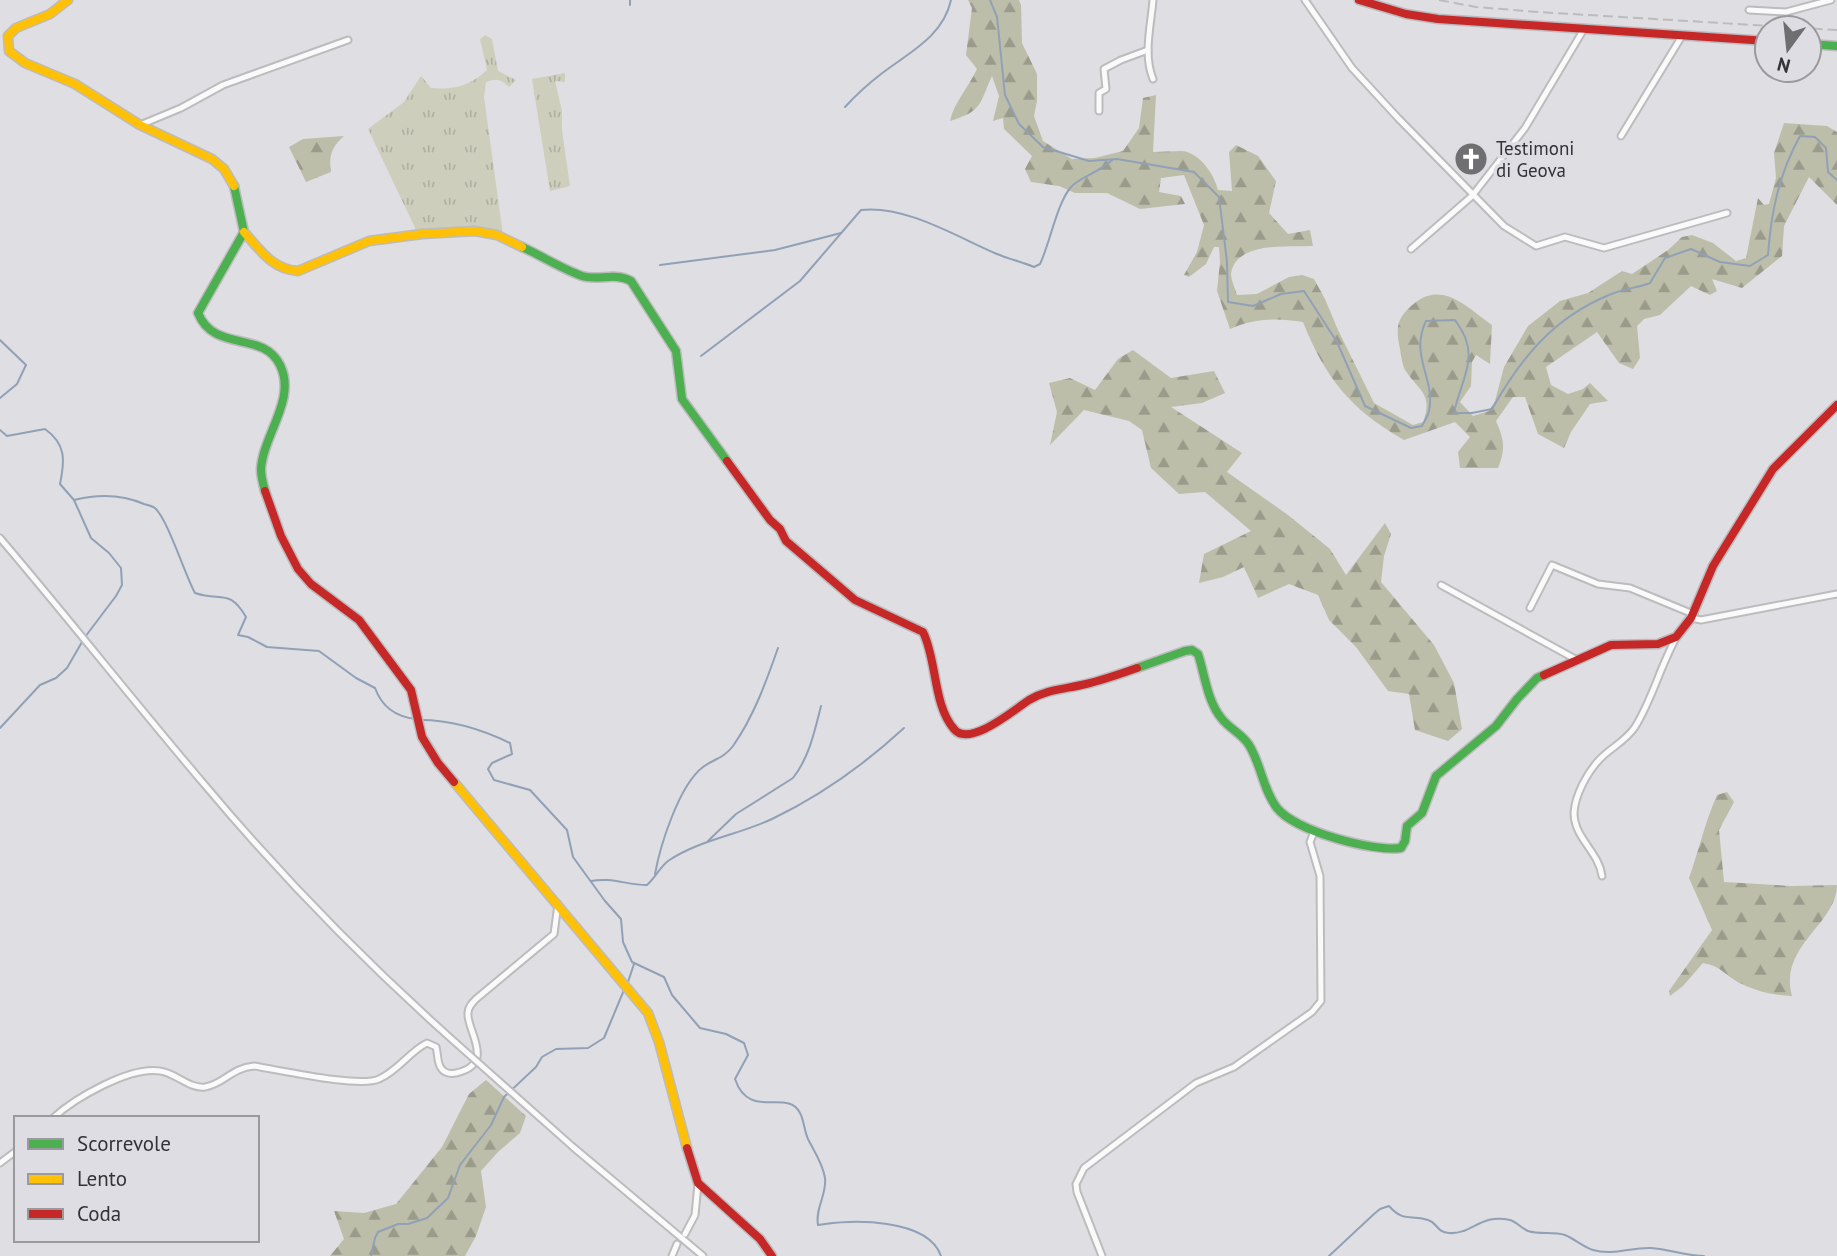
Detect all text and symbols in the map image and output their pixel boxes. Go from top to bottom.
north arrow [1753,14,1823,84]
text: N [1774,52,1793,79]
place label: Testimoni di Geova [1496,136,1574,182]
church icon: Testimoni di Geova [1452,140,1490,178]
legend [14,1116,259,1242]
text: Scorrevole [77,1130,171,1157]
text: Lento [77,1165,127,1192]
text: Coda [77,1200,121,1227]

